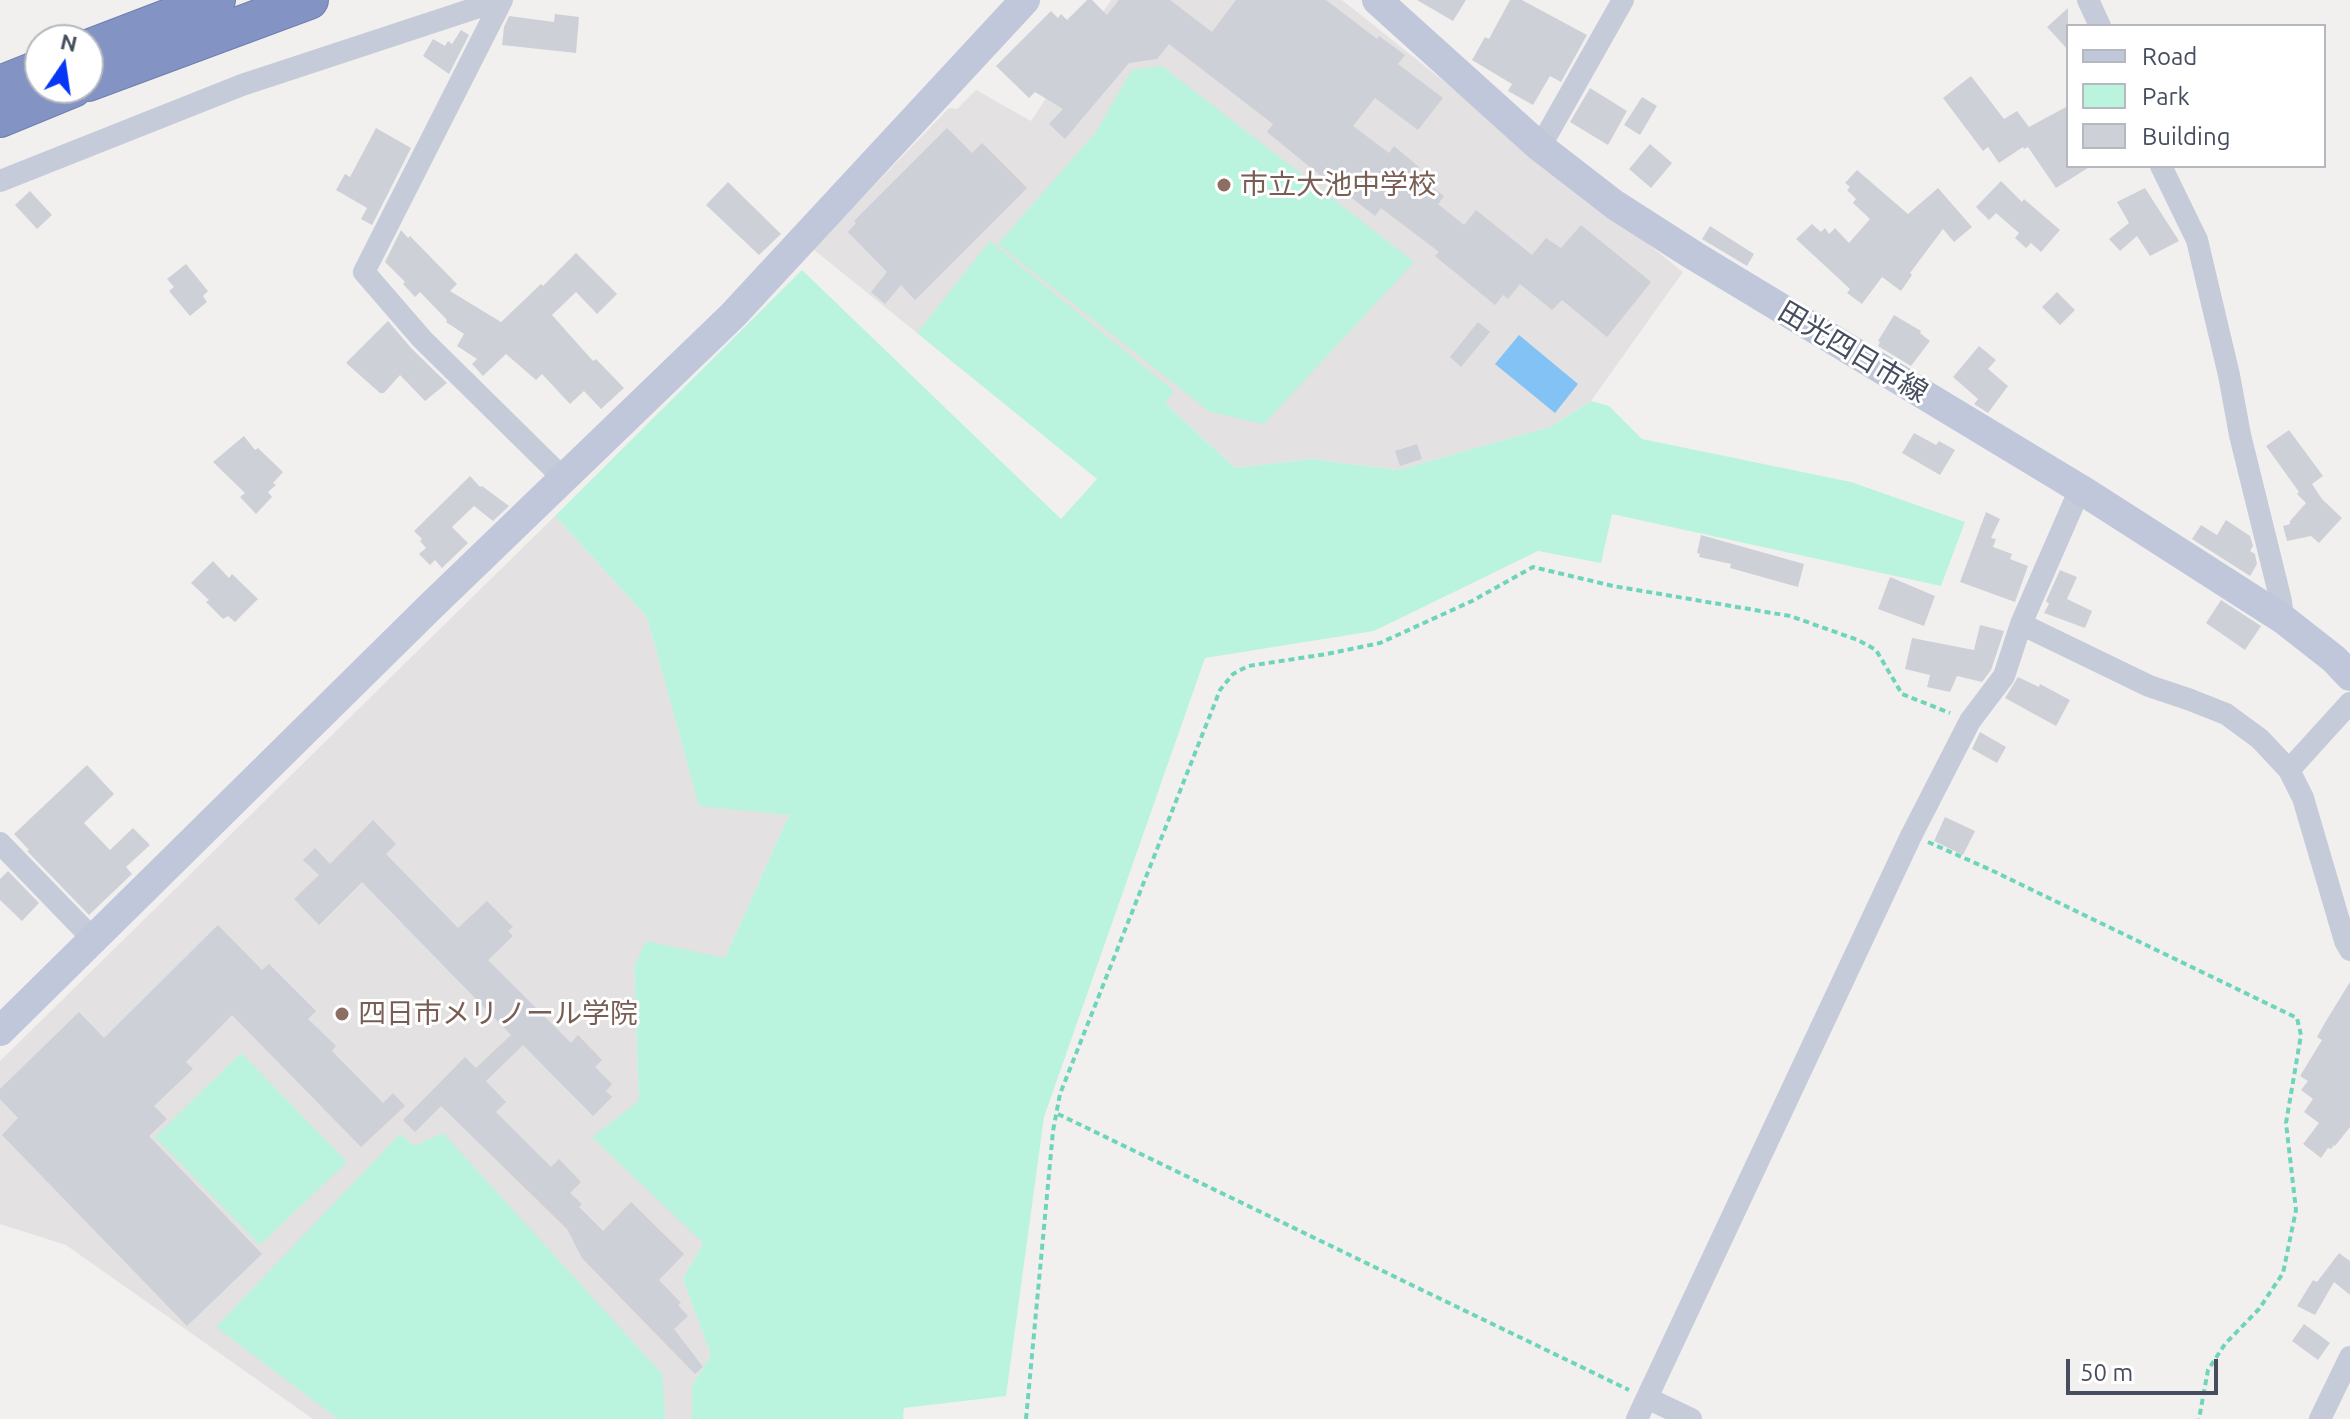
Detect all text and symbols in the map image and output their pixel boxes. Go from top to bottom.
north arrow [24,24,104,104]
legend [2066,24,2326,168]
text: N [58,28,80,56]
text: Road [2142,43,2197,70]
text: Park [2142,83,2190,110]
text: Building [2142,123,2230,150]
place label: 市立大池中学校 [1240,168,1436,202]
marker: 市立大池中学校 [1215,176,1233,194]
street label: 田光四日市線 [1772,294,1934,410]
place label: 四日市メリノール学院 [358,997,638,1031]
marker: 四日市メリノール学院 [333,1005,351,1023]
scale bar [2070,1343,2222,1393]
text: 50 m [2080,1359,2133,1386]

